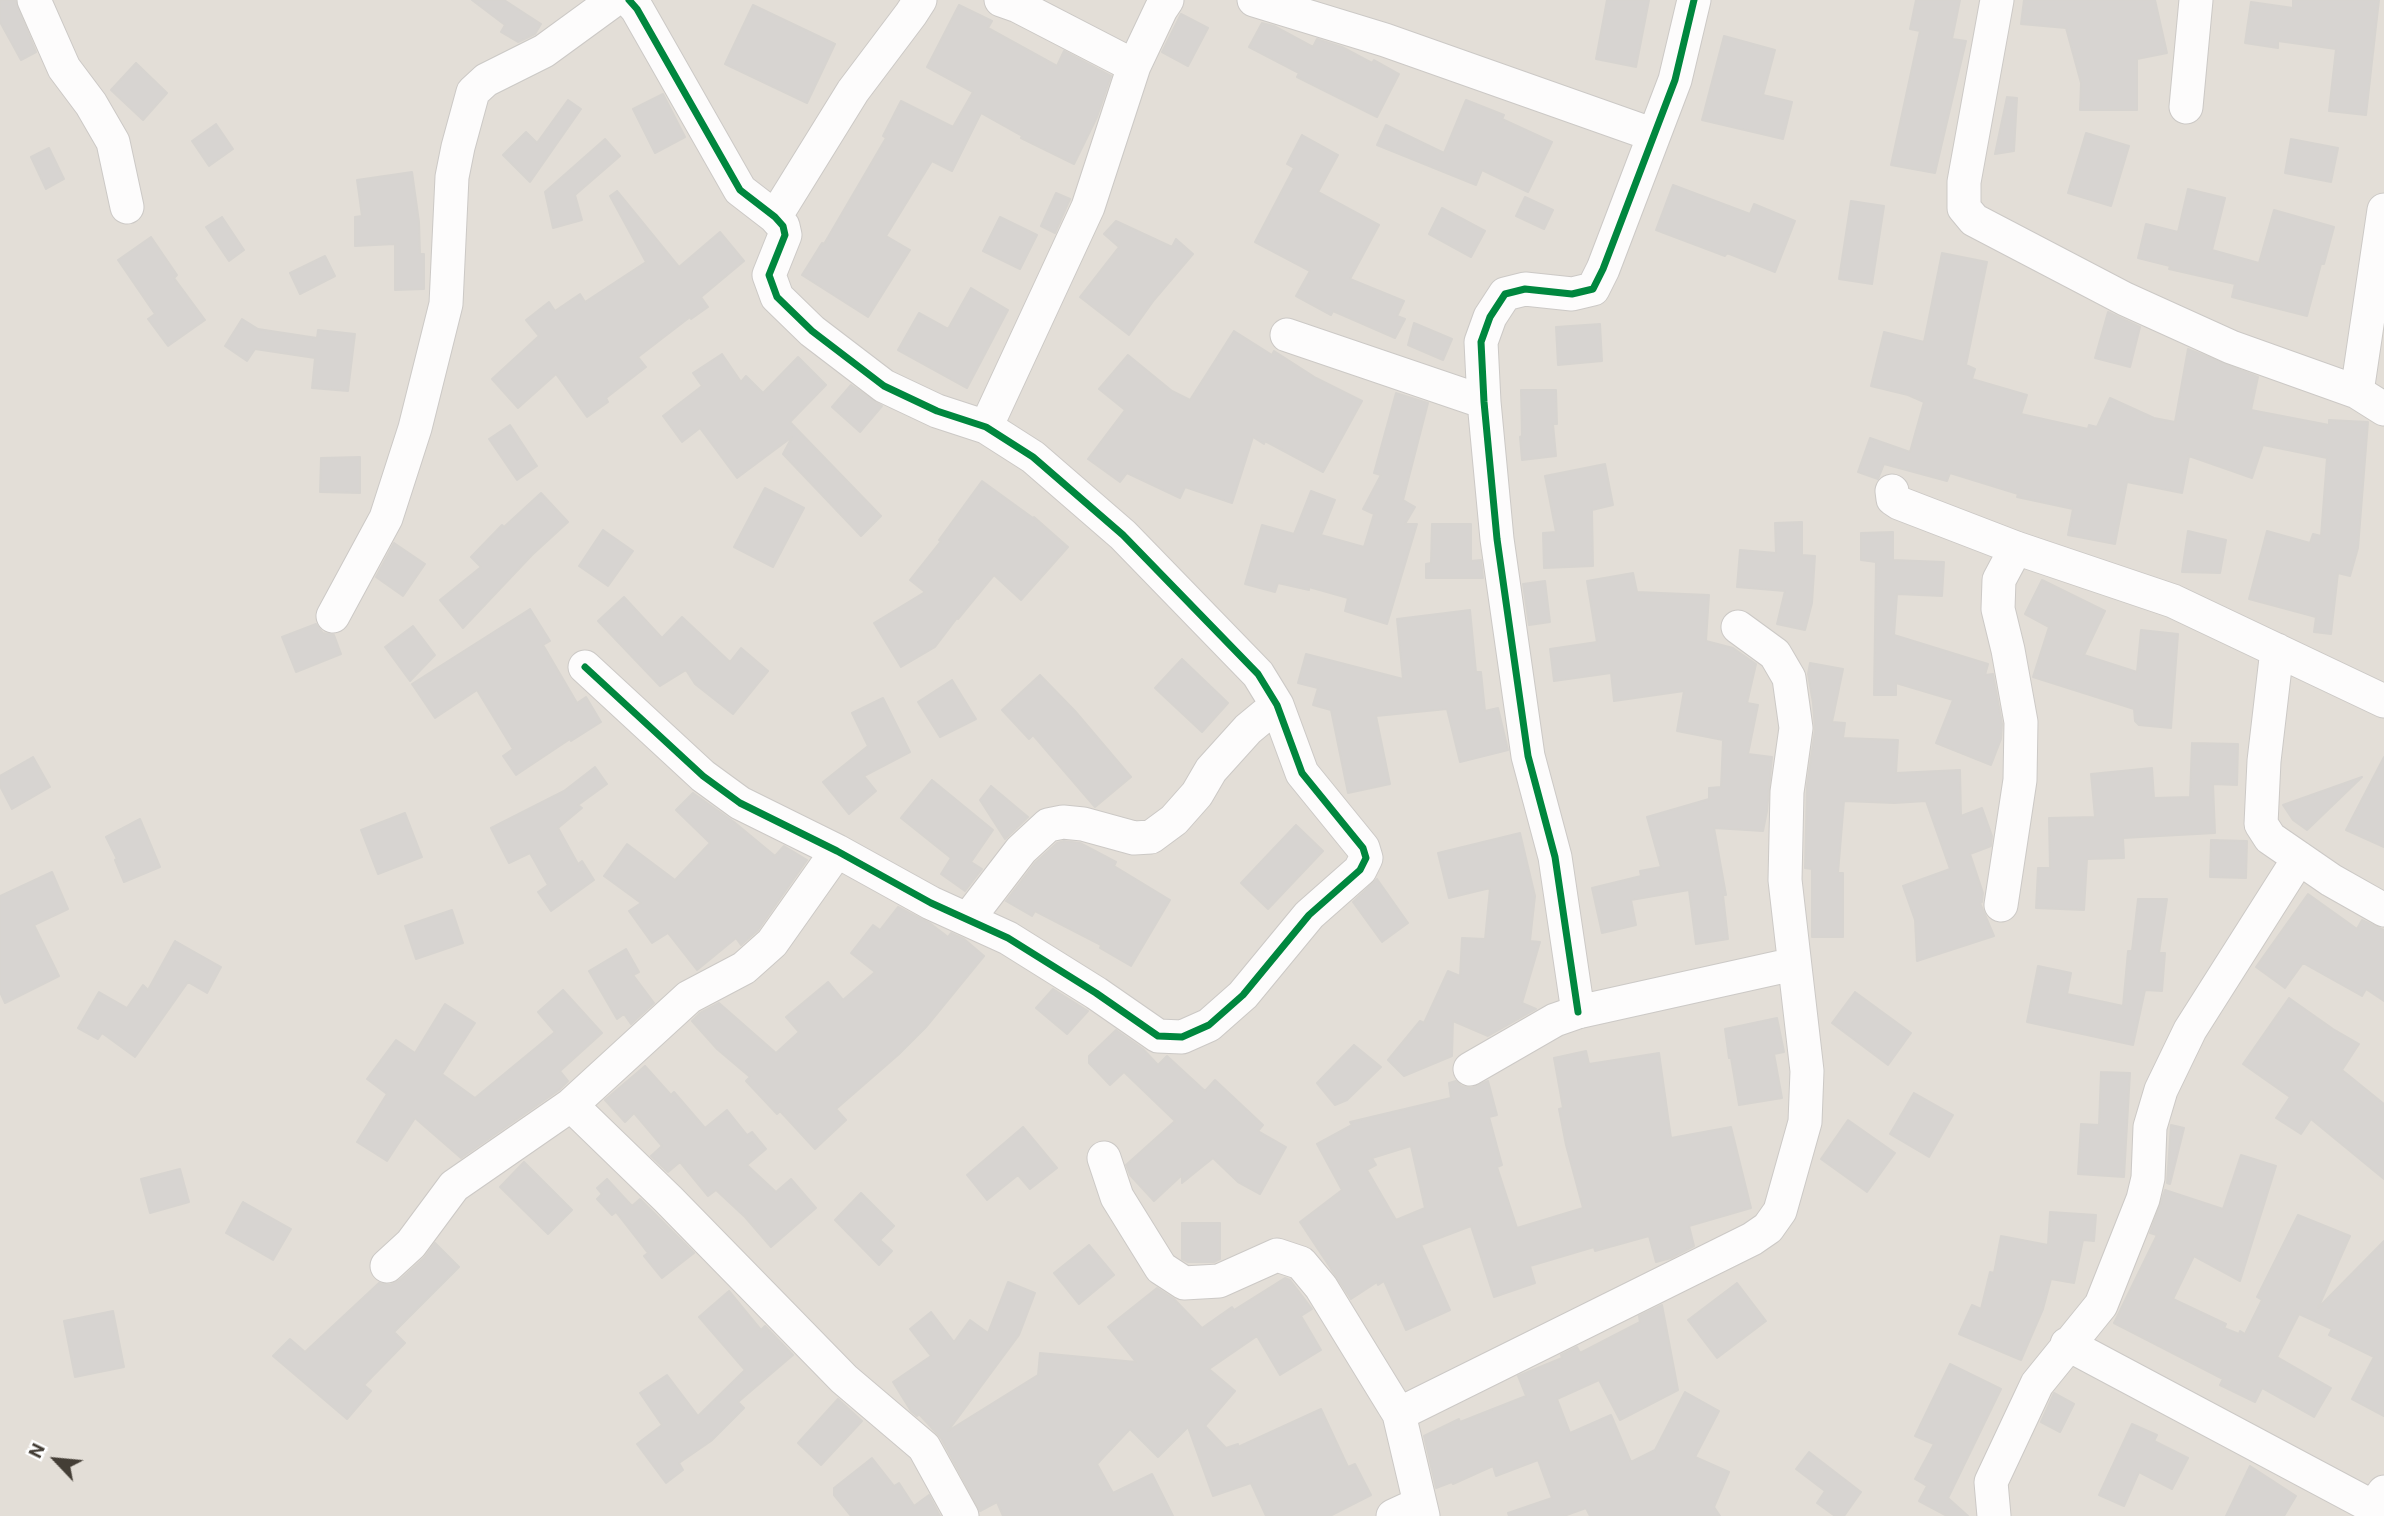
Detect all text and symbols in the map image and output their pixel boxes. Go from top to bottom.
north arrow [21,1425,91,1495]
text: N [23,1440,50,1462]

